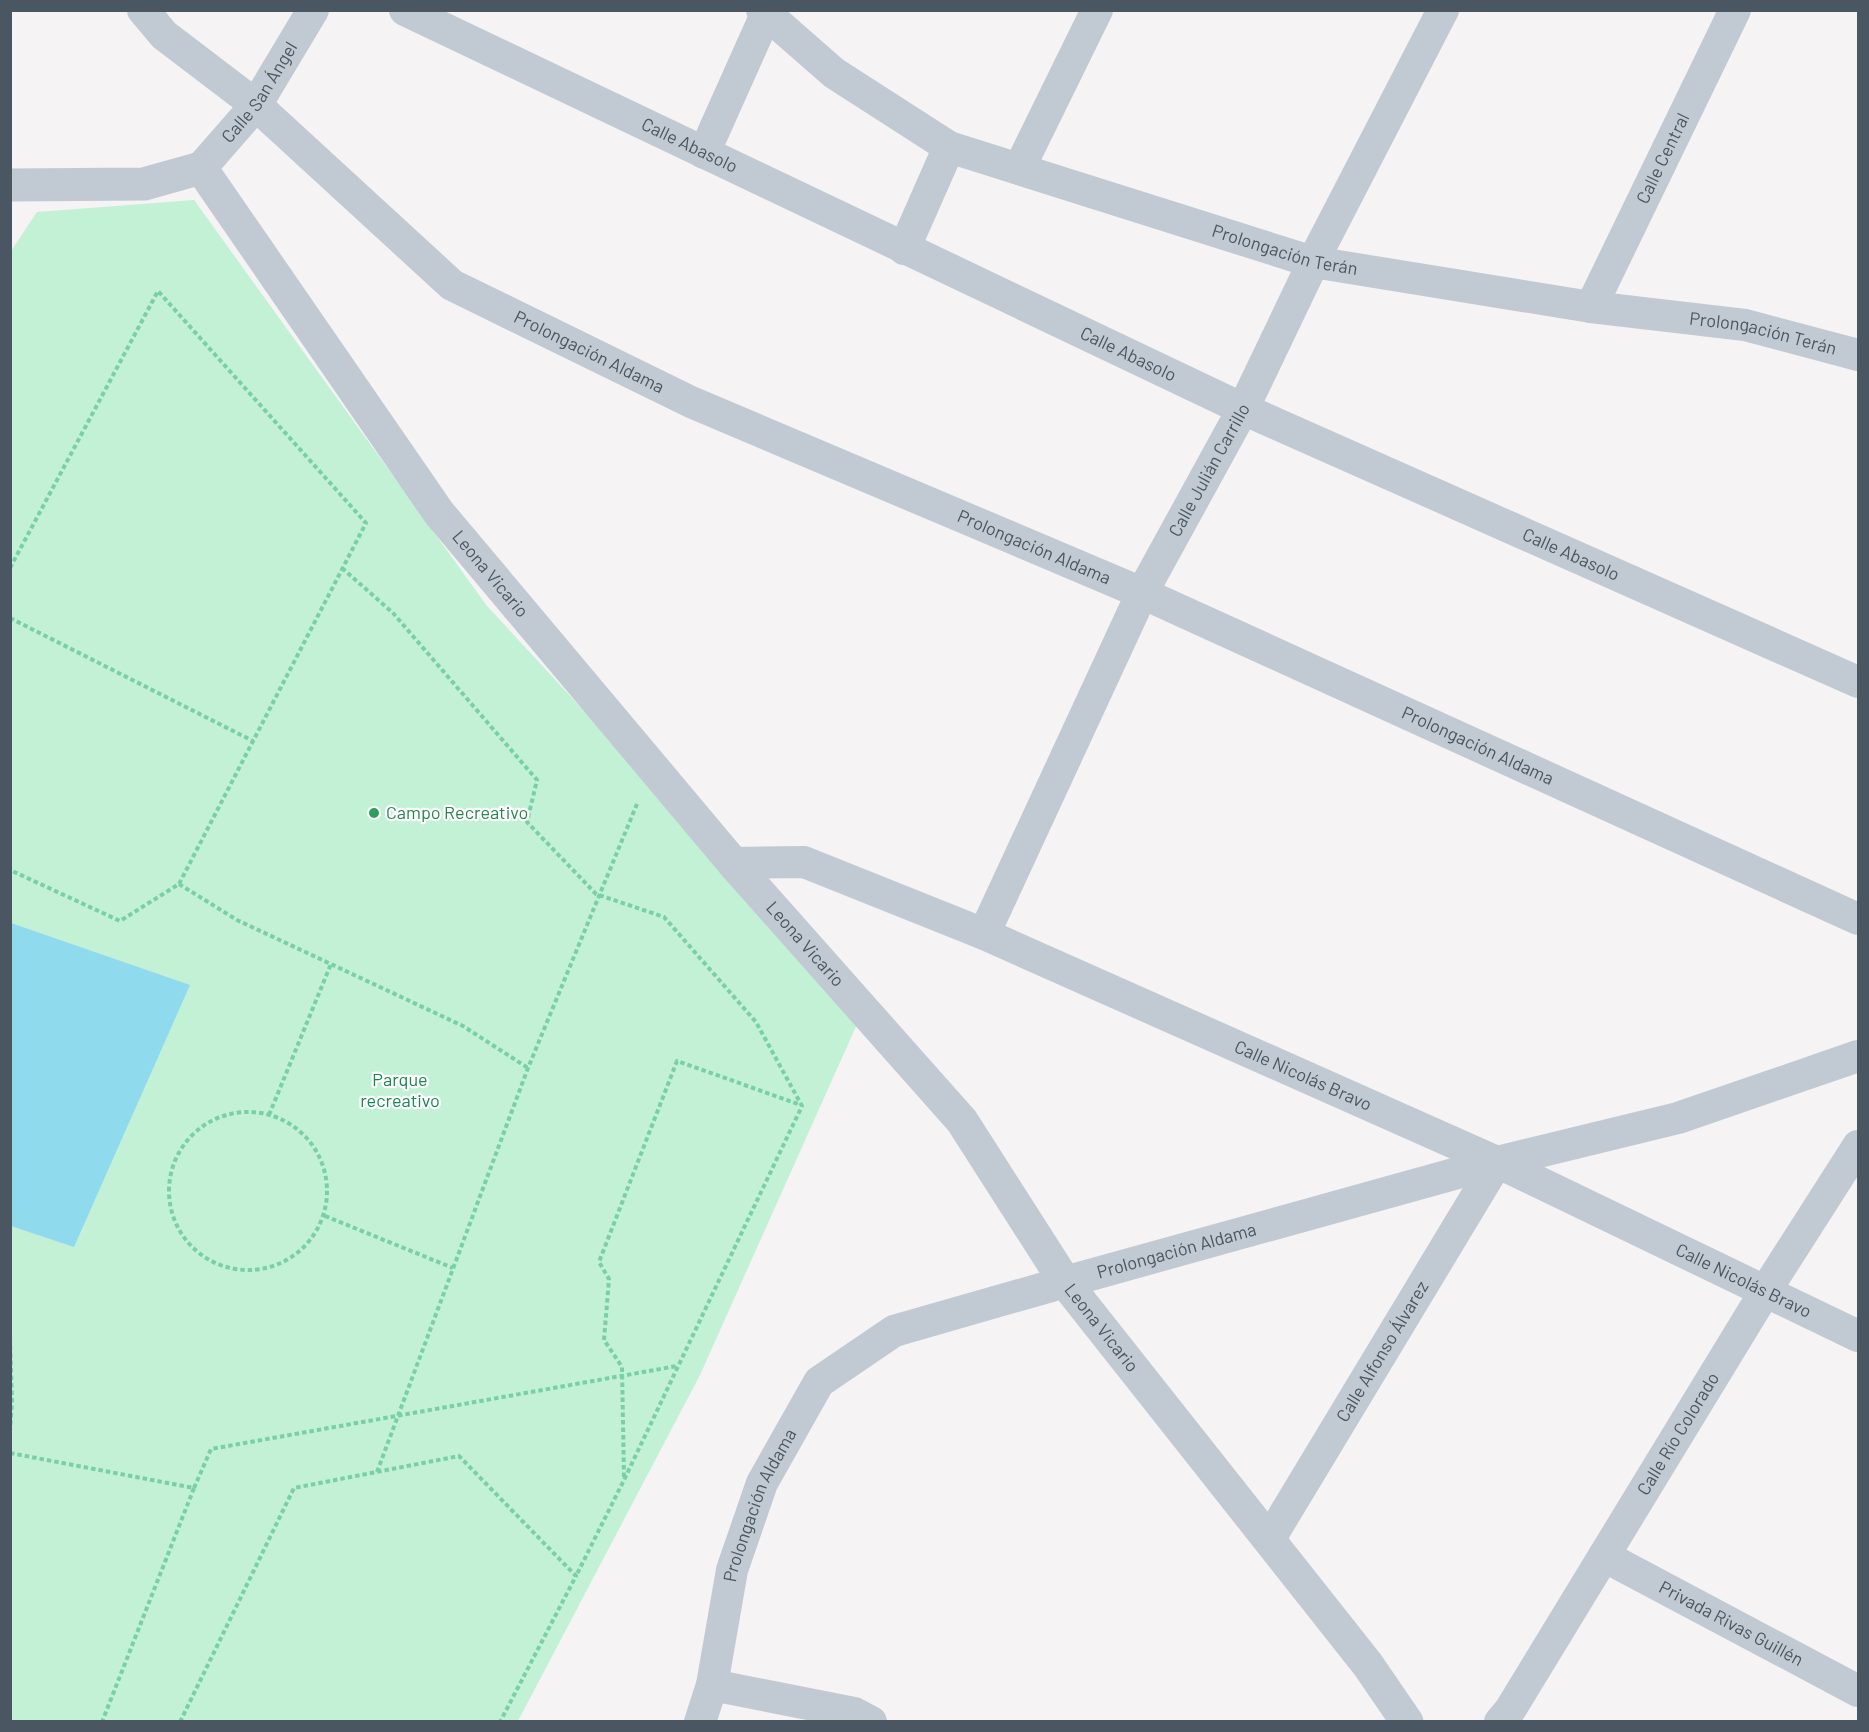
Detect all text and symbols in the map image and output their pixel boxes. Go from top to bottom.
street label: Calle San Ángel [216,37,301,147]
street label: Calle Central [1631,109,1693,207]
street label: Calle Abasolo [638,112,741,177]
street label: Prolongación Terán [1210,219,1359,279]
street label: Prolongación Aldama [511,305,668,397]
street label: Prolongación Terán [1688,307,1839,359]
street label: Calle Abasolo [1077,321,1180,386]
street label: Calle Julián Carrillo [1163,399,1254,540]
street label: Prolongación Aldama [954,504,1114,589]
street label: Calle Abasolo [1519,523,1623,585]
street label: Leona Vicario [448,525,534,621]
street label: Prolongación Aldama [1399,701,1557,789]
place label: Campo Recreativo [386,801,528,823]
marker: Campo Recreativo [367,806,381,820]
street label: Leona Vicario [762,896,850,991]
street label: Calle Nicolás Bravo [1231,1035,1376,1115]
park label: Parque recreativo [360,1068,440,1111]
street label: Prolongación Aldama [1094,1217,1259,1283]
street label: Calle Nicolás Bravo [1673,1238,1815,1322]
street label: Calle Alfonso Álvarez [1331,1277,1433,1425]
street label: Leona Vicario [1060,1278,1144,1376]
street label: Calle Río Colorado [1632,1368,1723,1499]
street label: Prolongación Aldama [718,1424,801,1583]
street label: Privada Rivas Guillén [1656,1575,1808,1670]

